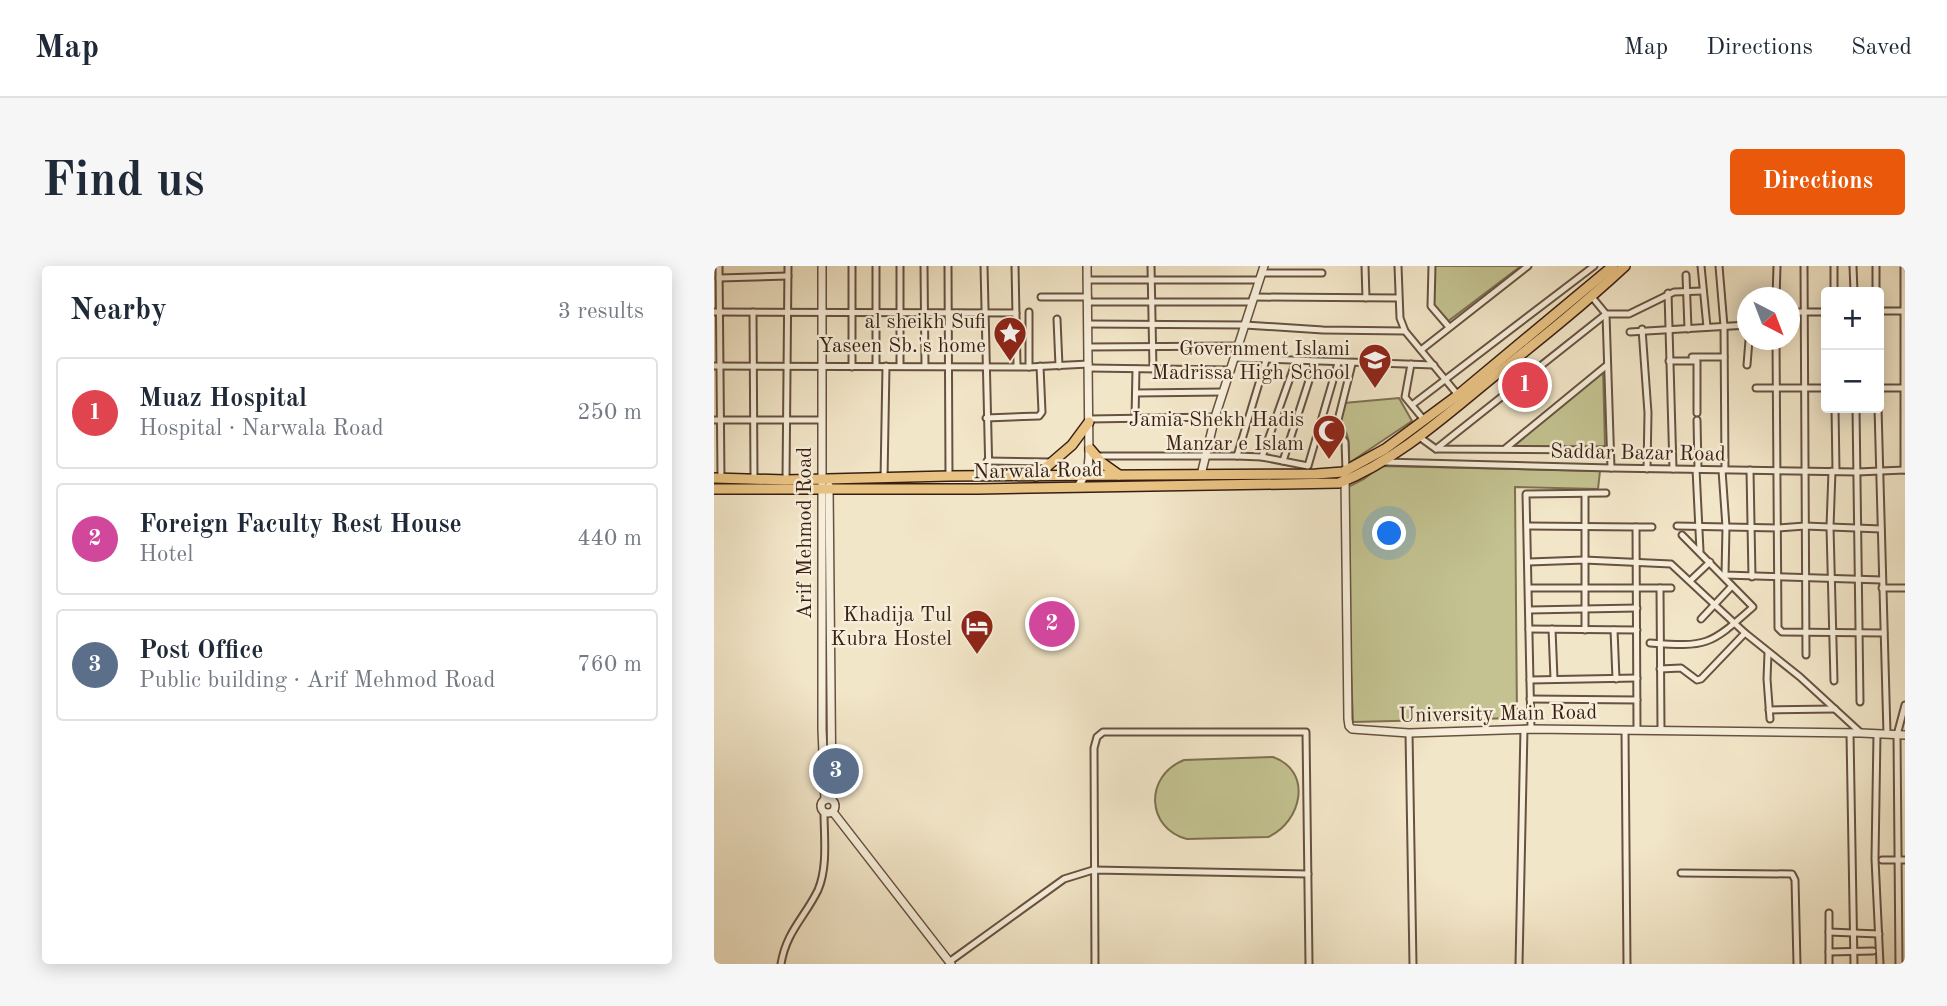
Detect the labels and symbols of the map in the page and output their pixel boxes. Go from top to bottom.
north arrow [1737,287,1800,350]
place label: al sheikh Sufi Yaseen Sb.'s home [818,312,986,357]
place icon: al sheikh Sufi Yaseen Sb.'s home [991,314,1029,363]
place label: Government Islami Madrissa High School [1151,339,1350,384]
school or university icon: Government Islami Madrissa High School [1356,341,1394,390]
pin: 1 [1502,359,1548,411]
place label: Jamia Shekh Hadis Manzar e Islam [1129,410,1304,455]
mosque icon: Jamia Shekh Hadis Manzar e Islam [1310,412,1348,461]
street label: Saddar Bazar Road [1550,441,1726,466]
street label: Arif Mehmod Road [795,447,816,619]
street label: Narwala Road [973,460,1103,483]
your location [1372,516,1406,550]
pin: 2 [1029,598,1075,650]
place label: Khadija Tul Kubra Hostel [831,605,952,650]
hotel icon: Khadija Tul Kubra Hostel [958,607,996,656]
street label: University Main Road [1399,702,1598,727]
pin: 3 [813,745,859,797]

